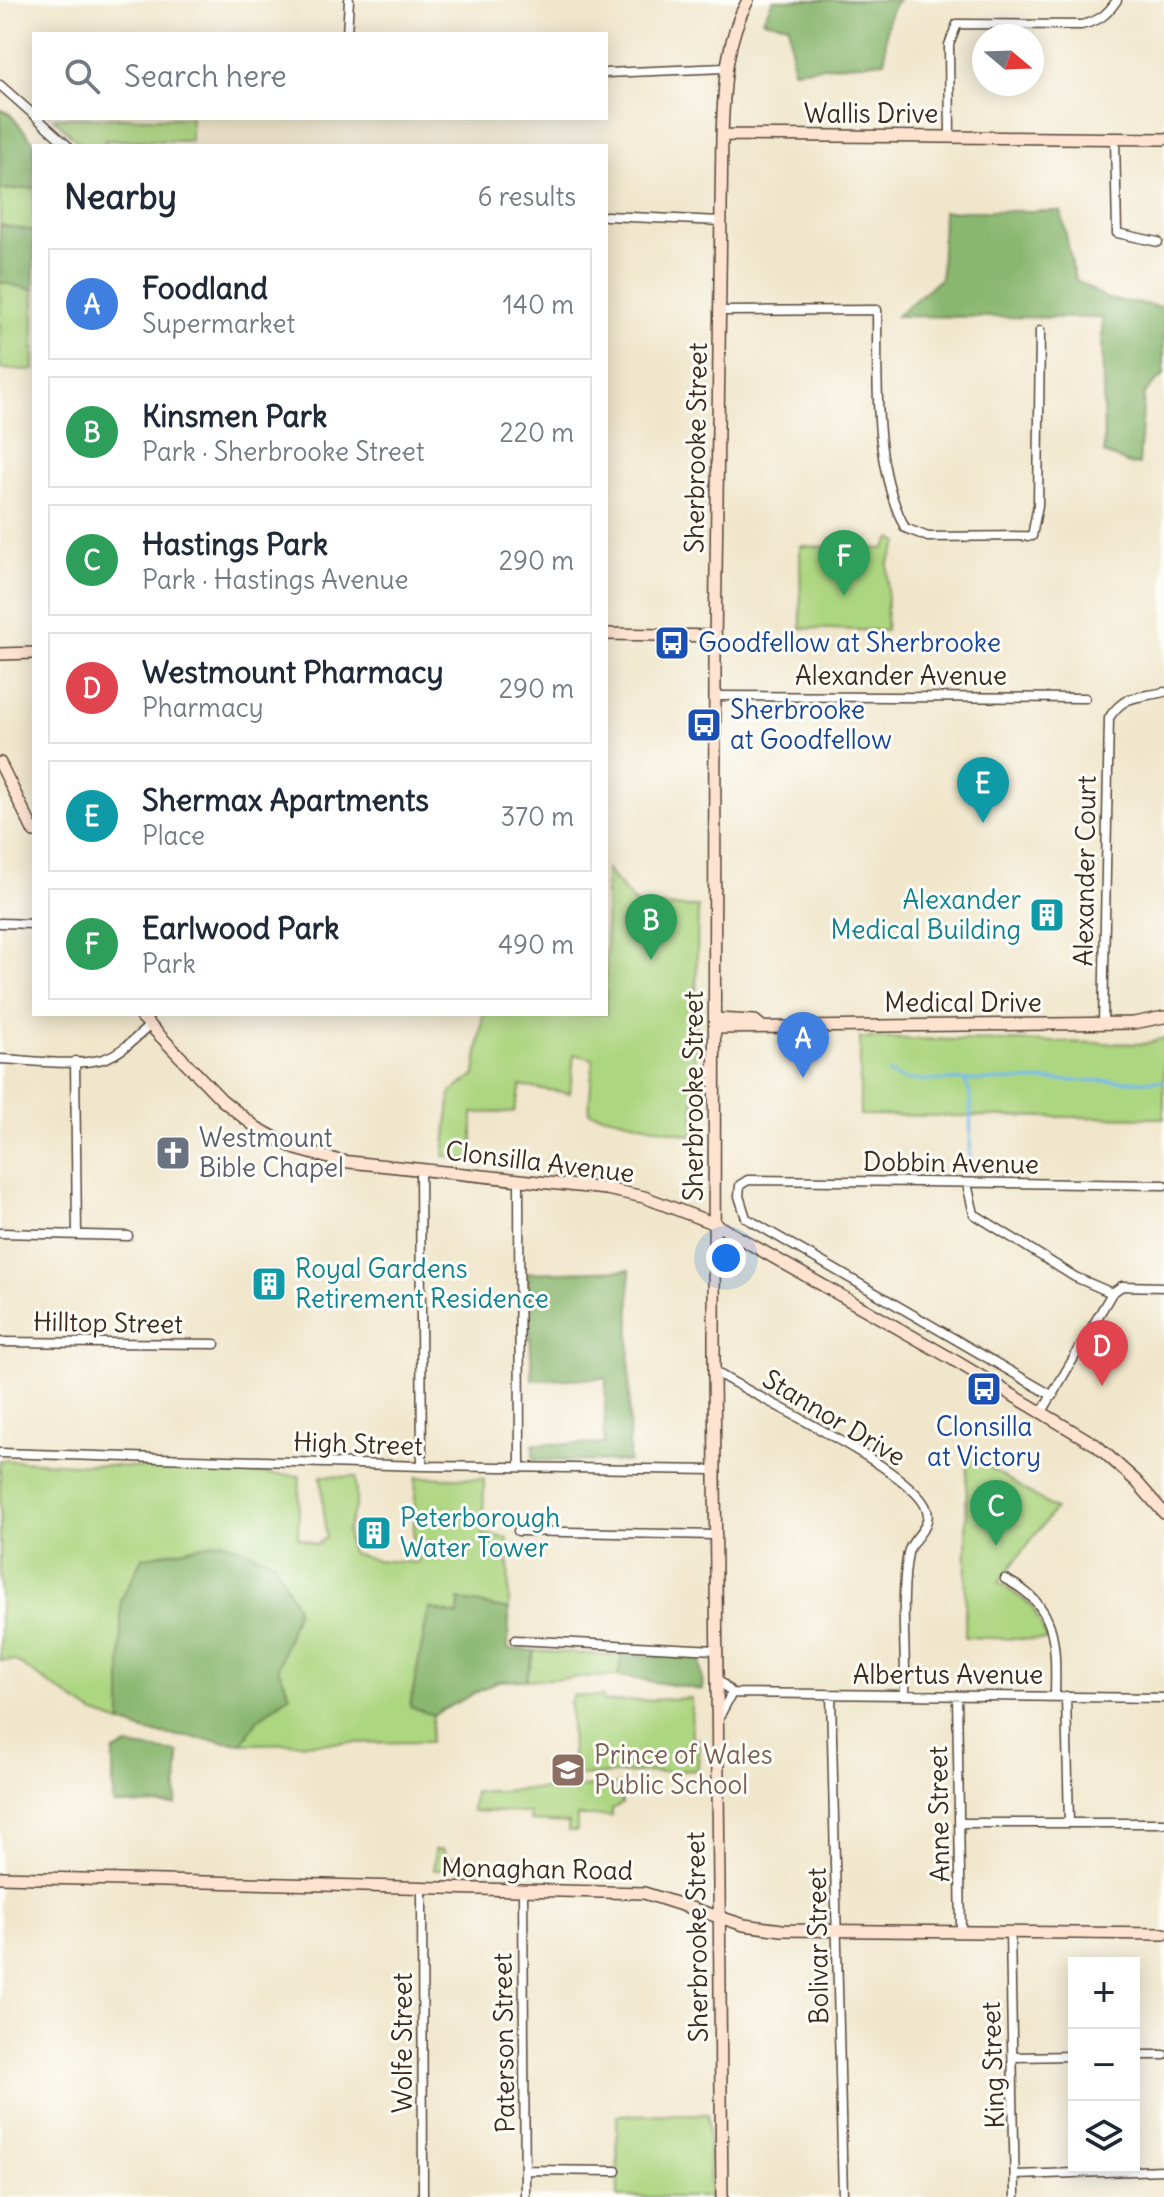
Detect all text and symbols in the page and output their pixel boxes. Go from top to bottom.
north arrow [972,24,1044,96]
search box [32,32,608,120]
icon: search [60,54,104,98]
text: Search here [124,57,287,95]
street label: Wallis Drive [804,97,938,130]
text: Nearby [64,175,177,218]
text: 6 results [478,180,576,213]
text: Foodland [142,269,268,307]
text: A [84,288,100,321]
text: 140 m [503,288,574,321]
text: Supermarket [142,307,295,340]
street label: Sherbrooke Street [677,342,714,554]
text: Kinsmen Park [142,397,327,435]
text: B [83,416,101,449]
text: 220 m [499,416,574,449]
text: Park · Sherbrooke Street [142,435,425,468]
text: Hastings Park [142,525,328,563]
pin: F [818,530,870,596]
text: C [83,544,101,577]
text: 290 m [499,544,574,577]
text: Park · Hastings Avenue [142,563,409,596]
bus stop icon: Goodfellow at Sherbrooke [653,624,691,662]
place label: Goodfellow at Sherbrooke [698,626,1001,659]
text: Westmount Pharmacy [142,653,443,691]
street label: Alexander Avenue [795,659,1007,692]
text: D [83,672,101,705]
text: 290 m [499,672,574,705]
text: Pharmacy [142,691,264,724]
place label: Sherbrooke at Goodfellow [730,693,892,756]
bus stop icon: Sherbrooke at Goodfellow [685,706,723,744]
pin: E [957,757,1009,823]
street label: Alexander Court [1066,775,1103,967]
text: Shermax Apartments [142,781,429,819]
text: E [84,800,100,833]
text: 370 m [500,800,574,833]
text: Place [142,819,205,852]
place label: Alexander Medical Building [831,883,1021,946]
pin: B [625,894,677,960]
building icon: Alexander Medical Building [1028,896,1066,934]
text: Earlwood Park [142,909,339,947]
text: F [85,928,99,961]
text: 490 m [498,928,574,961]
text: Park [142,947,196,980]
street label: Medical Drive [884,986,1042,1019]
street label: Sherbrooke Street [677,990,710,1201]
pin: A [777,1012,829,1078]
place label: Westmount Bible Chapel [199,1121,344,1184]
church icon: Westmount Bible Chapel [154,1134,192,1172]
street label: Clonsilla Avenue [444,1134,636,1189]
street label: Dobbin Avenue [863,1144,1039,1181]
your location [706,1238,746,1278]
place label: Royal Gardens Retirement Residence [295,1252,549,1315]
building icon: Royal Gardens Retirement Residence [250,1265,288,1303]
street label: Hilltop Street [33,1305,183,1340]
pin: D [1076,1320,1128,1386]
street label: Stannor Drive [757,1362,912,1473]
bus stop icon: Clonsilla at Victory [965,1370,1003,1408]
place label: Clonsilla at Victory [927,1410,1041,1473]
street label: High Street [293,1425,424,1462]
pin: C [970,1480,1022,1546]
place label: Peterborough Water Tower [400,1501,560,1564]
building icon: Peterborough Water Tower [355,1514,393,1552]
street label: Albertus Avenue [853,1658,1043,1691]
place label: Prince of Wales Public School [594,1738,773,1801]
street label: Anne Street [921,1745,956,1882]
school or university icon: Prince of Wales Public School [549,1751,587,1789]
street label: Sherbrooke Street [678,1831,715,2043]
street label: Monaghan Road [441,1850,633,1887]
street label: Bolivar Street [800,1867,835,2025]
street label: Paterson Street [485,1952,522,2133]
map controls [1068,1957,1140,2173]
button: + [1068,1957,1140,2029]
street label: Wolfe Street [386,1972,419,2113]
street label: King Street [974,2001,1011,2129]
button: − [1068,2029,1140,2101]
button: layers [1068,2101,1140,2173]

